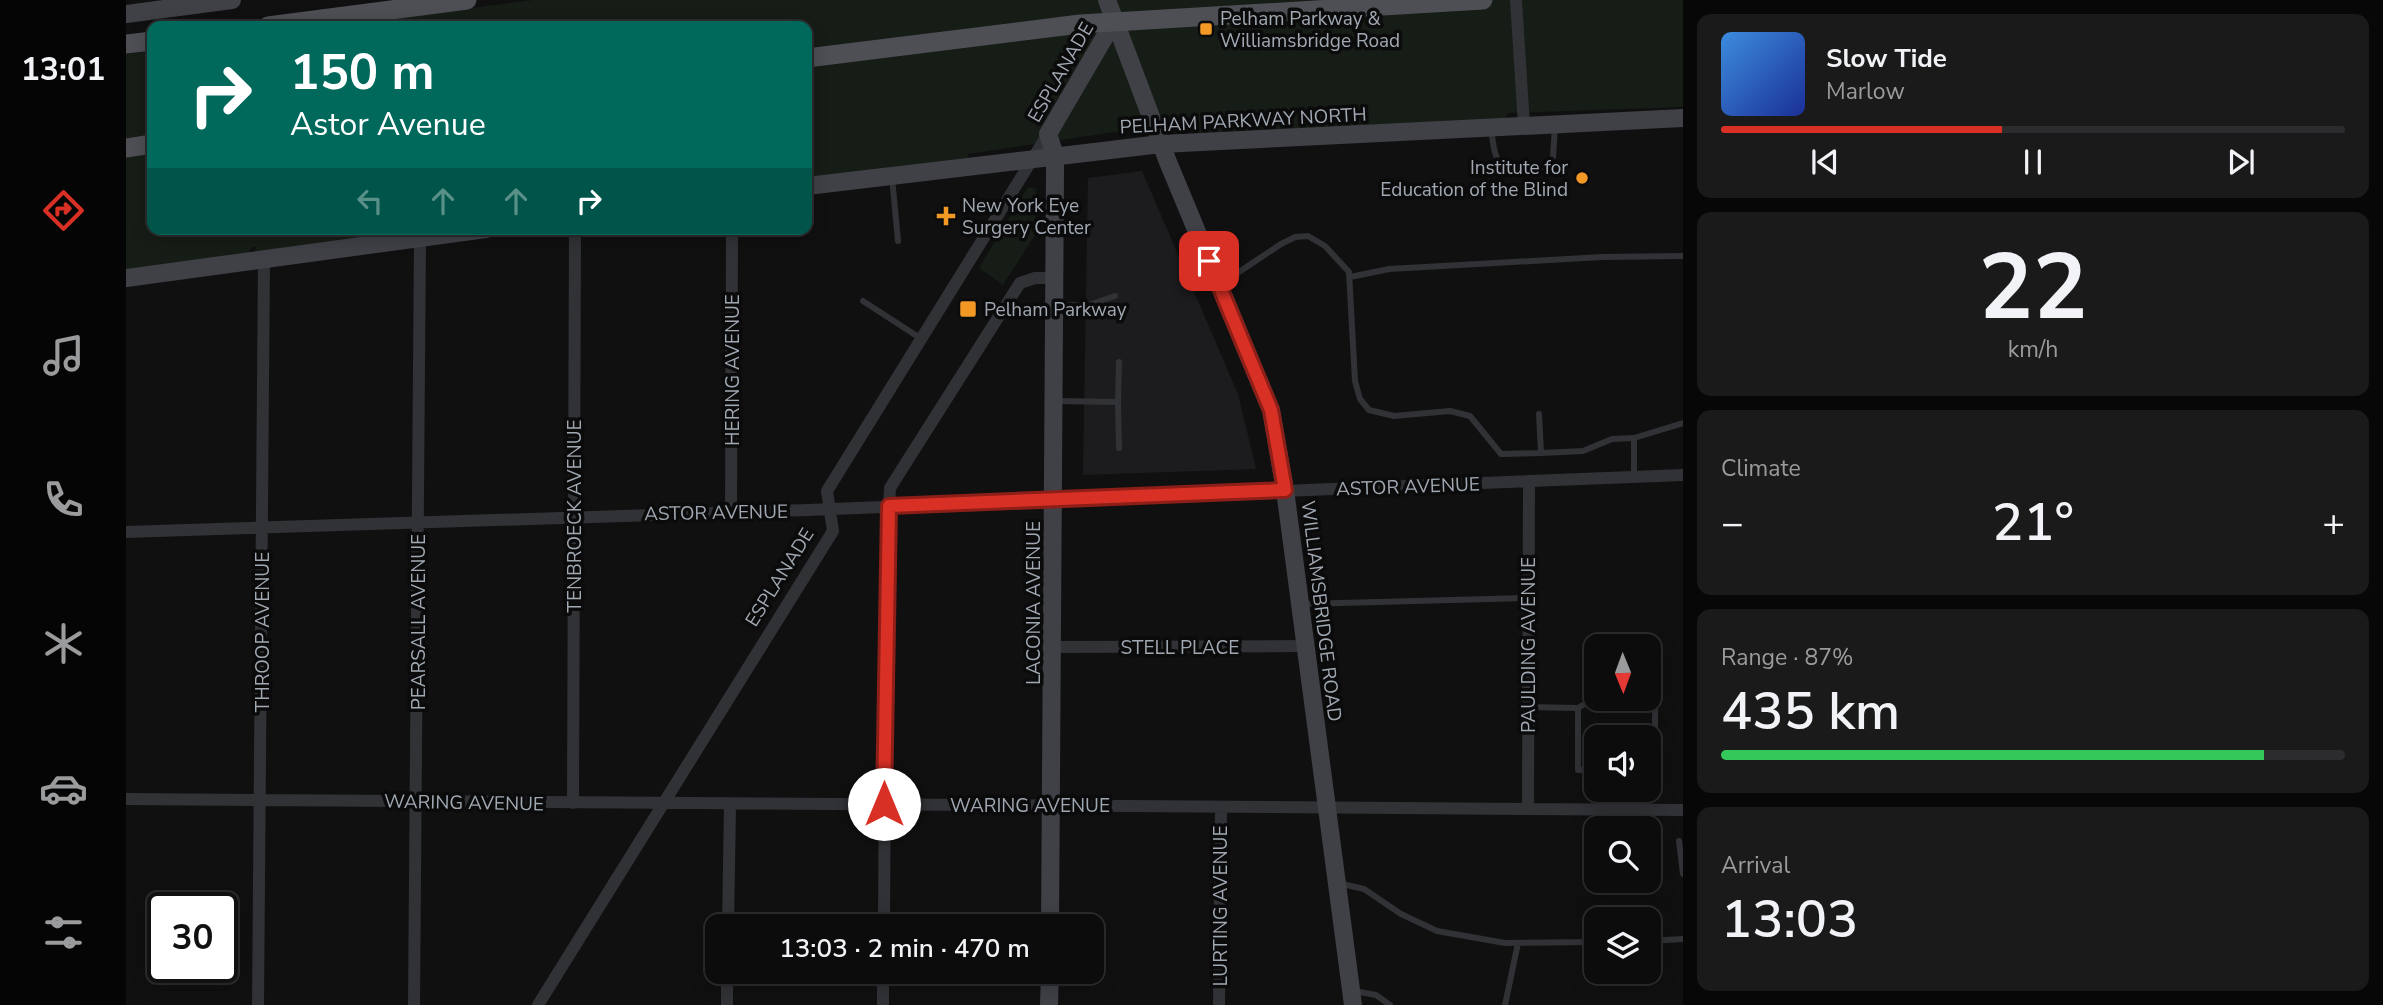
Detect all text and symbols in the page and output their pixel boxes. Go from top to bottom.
place label: Pelham Parkway & Williamsbridge Road [1220,6,1400,54]
street label: ESPLANADE [1022,18,1100,127]
marker: Pelham Parkway & Williamsbridge Road [1198,21,1214,37]
text: 150 m [290,39,434,106]
text: Slow Tide [1826,41,1947,76]
text: 13:01 [21,48,105,91]
icon: right [175,49,266,140]
text: Marlow [1826,76,1905,107]
street label: PELHAM PARKWAY NORTH [1119,102,1367,140]
text: Astor Avenue [290,103,486,146]
icon: previous [1806,143,1844,181]
icon: pause [2014,143,2052,181]
icon: next [2222,143,2260,181]
place label: Institute for Education of the Blind [1380,155,1568,203]
marker: Institute for Education of the Blind [1574,170,1590,186]
icon: left [351,182,389,220]
icon: ahead [424,182,462,220]
icon: ahead [497,182,535,220]
icon: right [570,182,608,220]
icon: directions [39,186,88,235]
place label: New York Eye Surgery Center [962,193,1091,241]
marker: New York Eye Surgery Center [936,206,956,226]
text: 22 [1978,226,2088,350]
pin [1179,231,1239,291]
icon: arrive [1190,242,1228,280]
street label: HERING AVENUE [720,294,746,446]
place label: Pelham Parkway [984,297,1127,323]
marker: Pelham Parkway [958,299,978,319]
icon: music [39,331,88,380]
text: km/h [2008,334,2058,365]
street label: TENBROECK AVENUE [562,419,588,613]
text: Climate [1721,453,1801,484]
street label: ASTOR AVENUE [1336,471,1480,503]
icon: phone [39,475,88,524]
text: 21° [1992,487,2074,558]
text: − [1721,498,1744,549]
text: + [2322,498,2345,549]
street label: ASTOR AVENUE [644,499,788,527]
street label: WILLIAMSBRIDGE ROAD [1295,499,1347,723]
street label: LACONIA AVENUE [1021,521,1047,685]
street label: ESPLANADE [739,523,820,632]
street label: PEARSALL AVENUE [406,534,432,710]
street label: THROOP AVENUE [250,552,276,712]
street label: PAULDING AVENUE [1516,557,1542,733]
icon: climate [39,619,88,668]
north arrow [1584,634,1661,710]
map controls [1584,634,1661,984]
street label: STELL PLACE [1121,635,1239,661]
text: Range · 87% [1721,642,1853,673]
text: 435 km [1721,676,1900,747]
button: sound [1584,725,1661,802]
icon: car [39,764,88,813]
position arrow [847,767,921,841]
street label: WARING AVENUE [384,789,544,817]
street label: WARING AVENUE [950,793,1110,819]
button: search [1584,816,1661,893]
street label: LURTING AVENUE [1208,826,1234,986]
text: Arrival [1721,850,1790,881]
text: 13:03 [1721,884,1858,955]
speed limit sign: 30 [147,892,238,983]
button: layers [1584,907,1661,984]
icon: filters [39,908,88,957]
text: 13:03 · 2 min · 470 m [779,931,1030,966]

